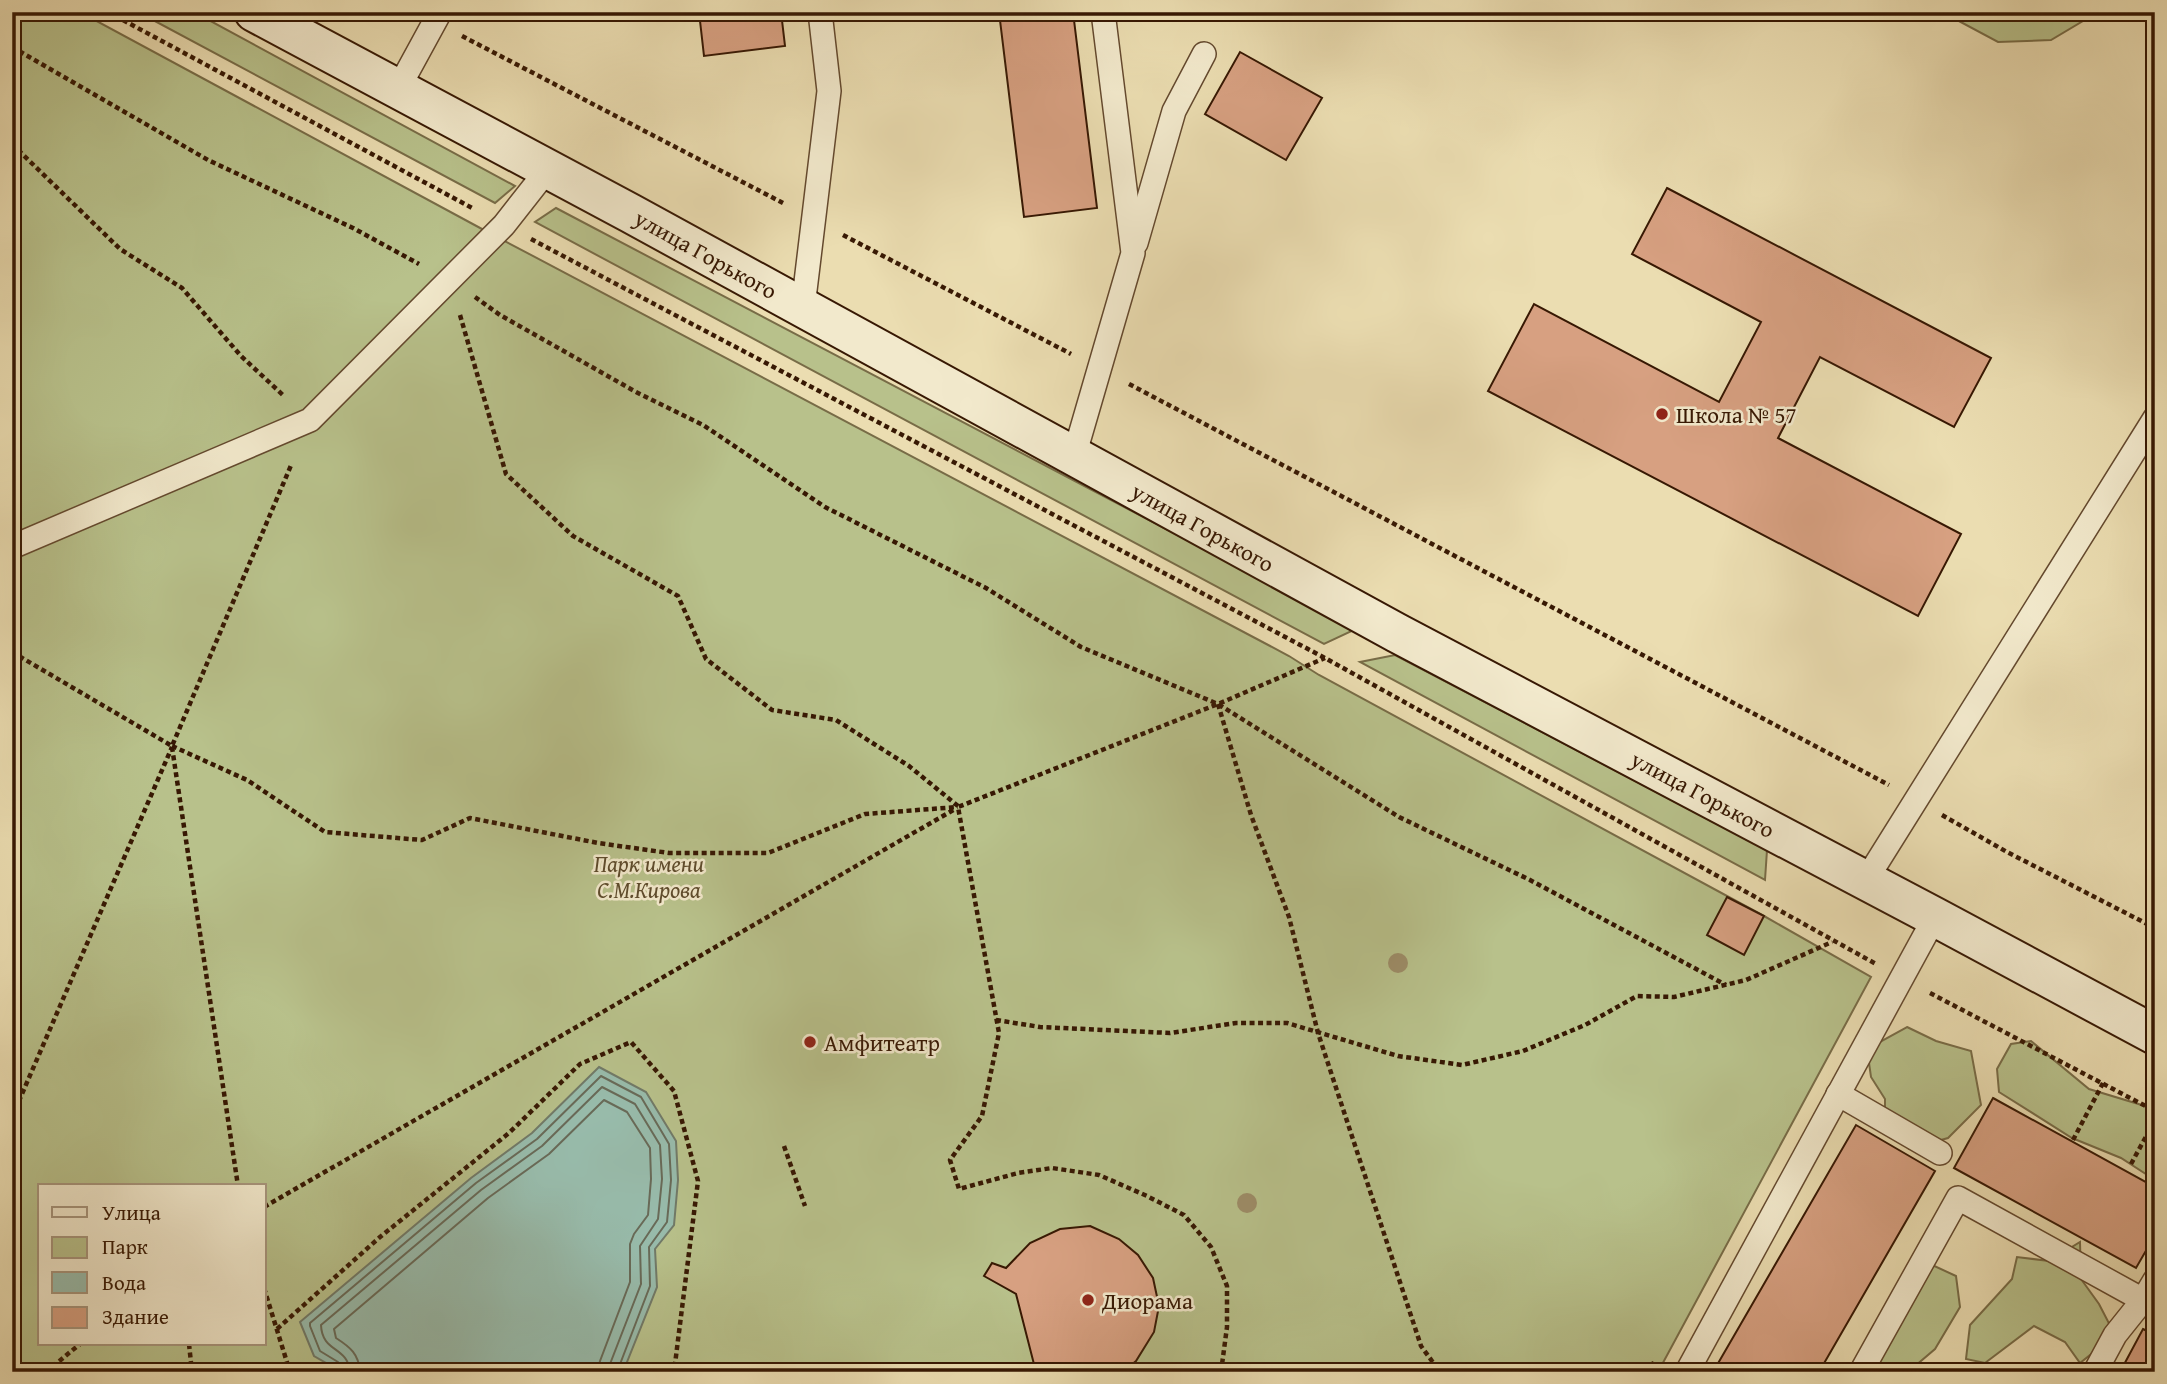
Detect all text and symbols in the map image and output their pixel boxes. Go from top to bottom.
street label: улица Горького [628,201,783,307]
place label: Школа № 57 [1676,398,1797,431]
marker: Школа № 57 [1654,406,1670,422]
street label: улица Горького [1125,474,1280,580]
street label: улица Горького [1624,742,1781,846]
park label: Парк имени С.М.Кирова [594,847,705,906]
place label: Амфитеатр [824,1026,940,1059]
marker: Амфитеатр [802,1034,818,1050]
legend [38,1184,266,1346]
text: Улица [102,1197,161,1228]
text: Парк [102,1231,148,1262]
text: Вода [102,1267,146,1298]
place label: Диорама [1101,1284,1193,1317]
marker: Диорама [1080,1292,1096,1308]
text: Здание [102,1301,169,1332]

